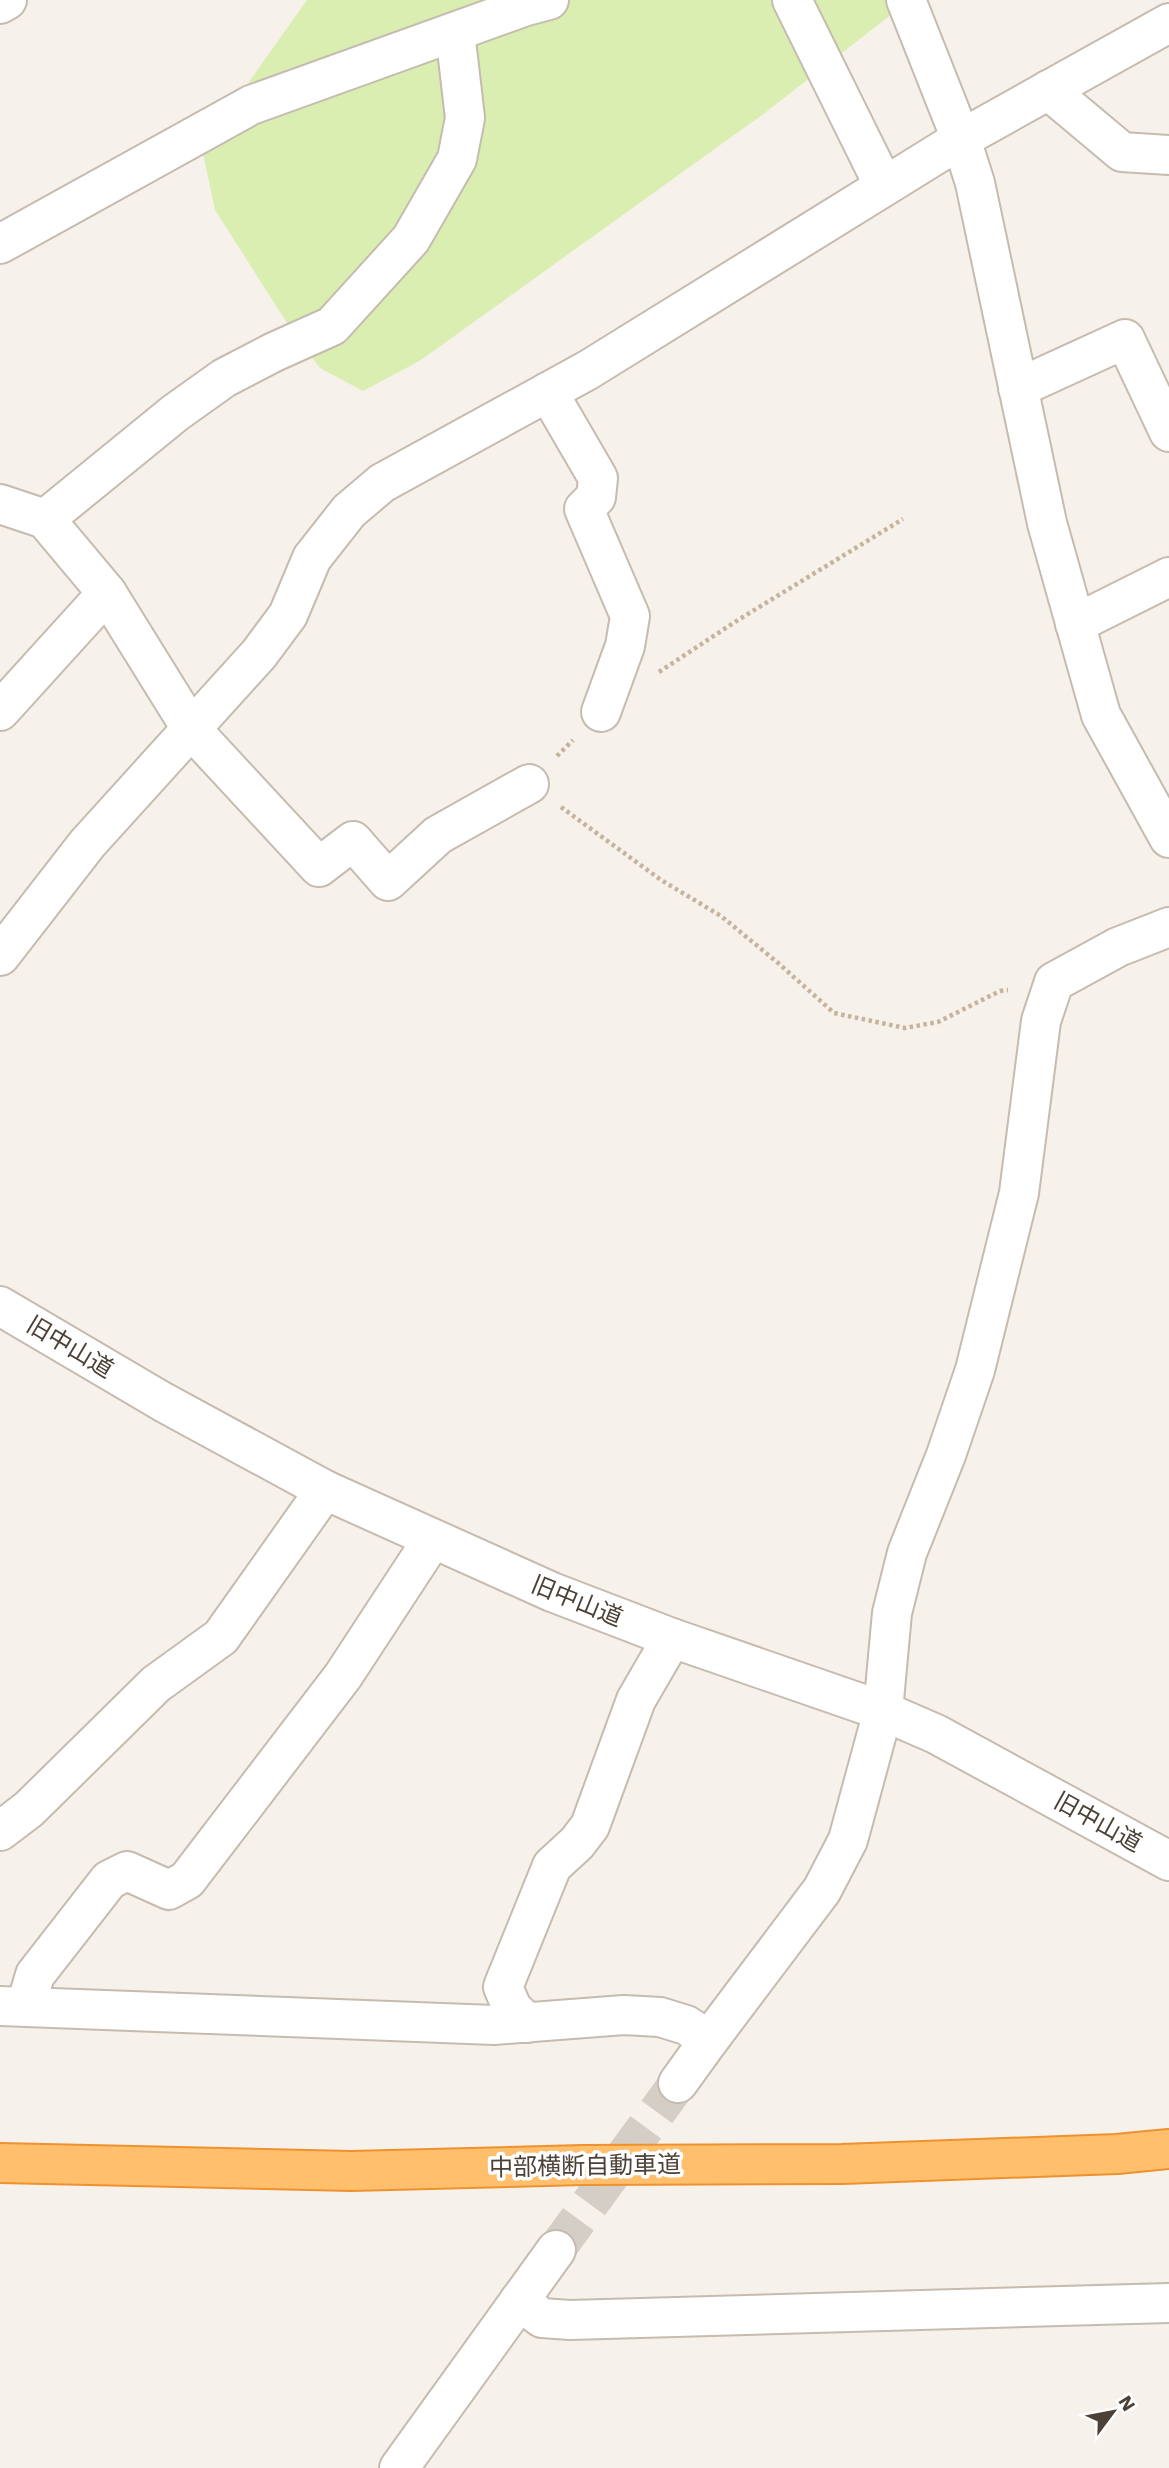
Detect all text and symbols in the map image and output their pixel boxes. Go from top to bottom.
street label: 旧中山道 [22,1310,118,1384]
street label: 旧中山道 [527,1570,627,1632]
street label: 旧中山道 [1049,1786,1147,1858]
street label: 中部横断自動車道 [489,2150,681,2182]
north arrow [1078,2377,1148,2447]
text: N [1114,2391,1140,2415]

